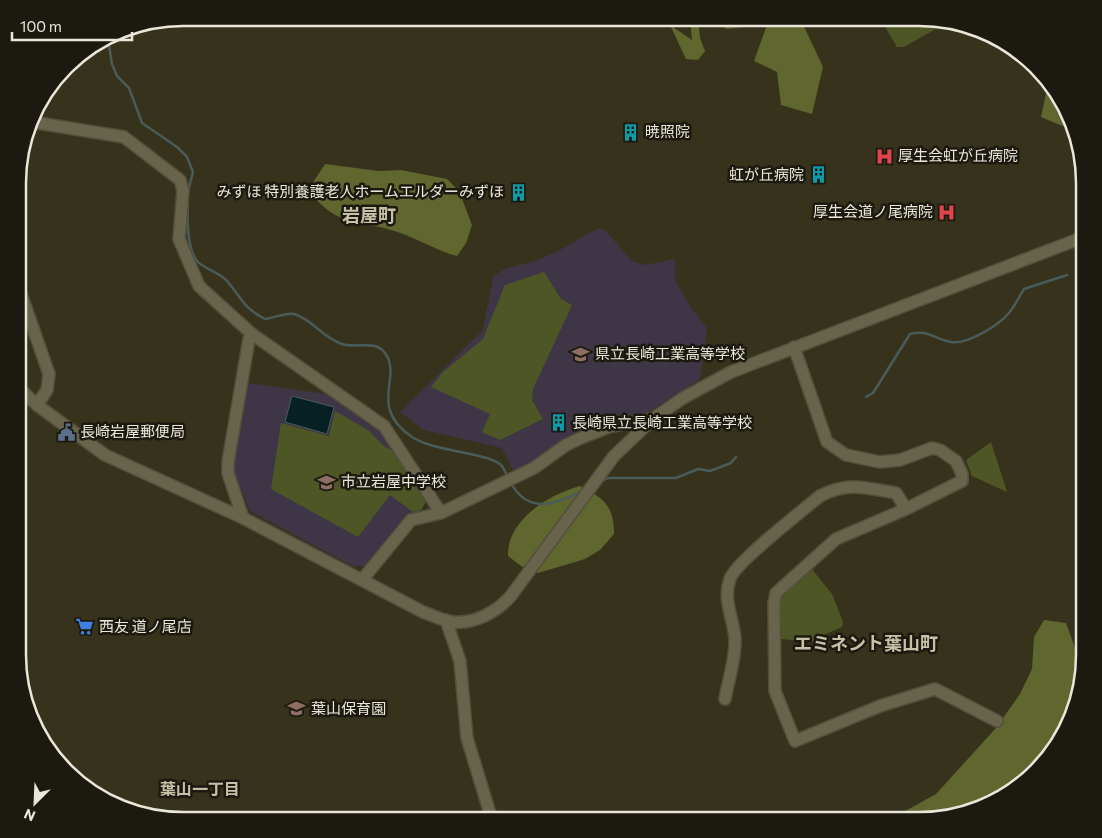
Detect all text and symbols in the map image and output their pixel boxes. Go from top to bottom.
scale bar [12,10,132,42]
text: 100 m [20,17,62,35]
building icon: 暁照院 [621,122,641,142]
place label: 暁照院 [645,122,690,140]
hospital icon: 厚生会虹が丘病院 [874,146,894,166]
place label: 厚生会虹が丘病院 [898,146,1018,164]
place label: 虹が丘病院 [729,165,804,183]
building icon: 虹が丘病院 [808,165,828,185]
place label: みずほ 特別養護老人ホームエルダーみずほ [217,182,504,200]
building icon: みずほ 特別養護老人ホームエルダーみずほ [508,182,528,202]
place label: 厚生会道ノ尾病院 [813,202,933,220]
hospital icon: 厚生会道ノ尾病院 [937,202,957,222]
district label: 岩屋町 [342,204,396,226]
school or university icon: 県立長崎工業高等学校 [571,344,591,364]
place label: 県立長崎工業高等学校 [595,344,745,362]
building icon: 長崎県立長崎工業高等学校 [548,413,568,433]
place label: 長崎県立長崎工業高等学校 [572,413,752,431]
public building icon: 長崎岩屋郵便局 [56,422,76,442]
place label: 長崎岩屋郵便局 [80,422,185,440]
school or university icon: 市立岩屋中学校 [317,472,337,492]
place label: 市立岩屋中学校 [341,472,446,490]
supermarket icon: 西友 道ノ尾店 [75,617,95,637]
place label: 西友 道ノ尾店 [99,617,192,635]
district label: エミネント葉山町 [794,632,938,654]
school or university icon: 葉山保育園 [287,699,307,719]
place label: 葉山保育園 [311,699,386,717]
north arrow [10,778,60,828]
district label: 葉山一丁目 [160,779,240,798]
text: N [21,805,38,825]

